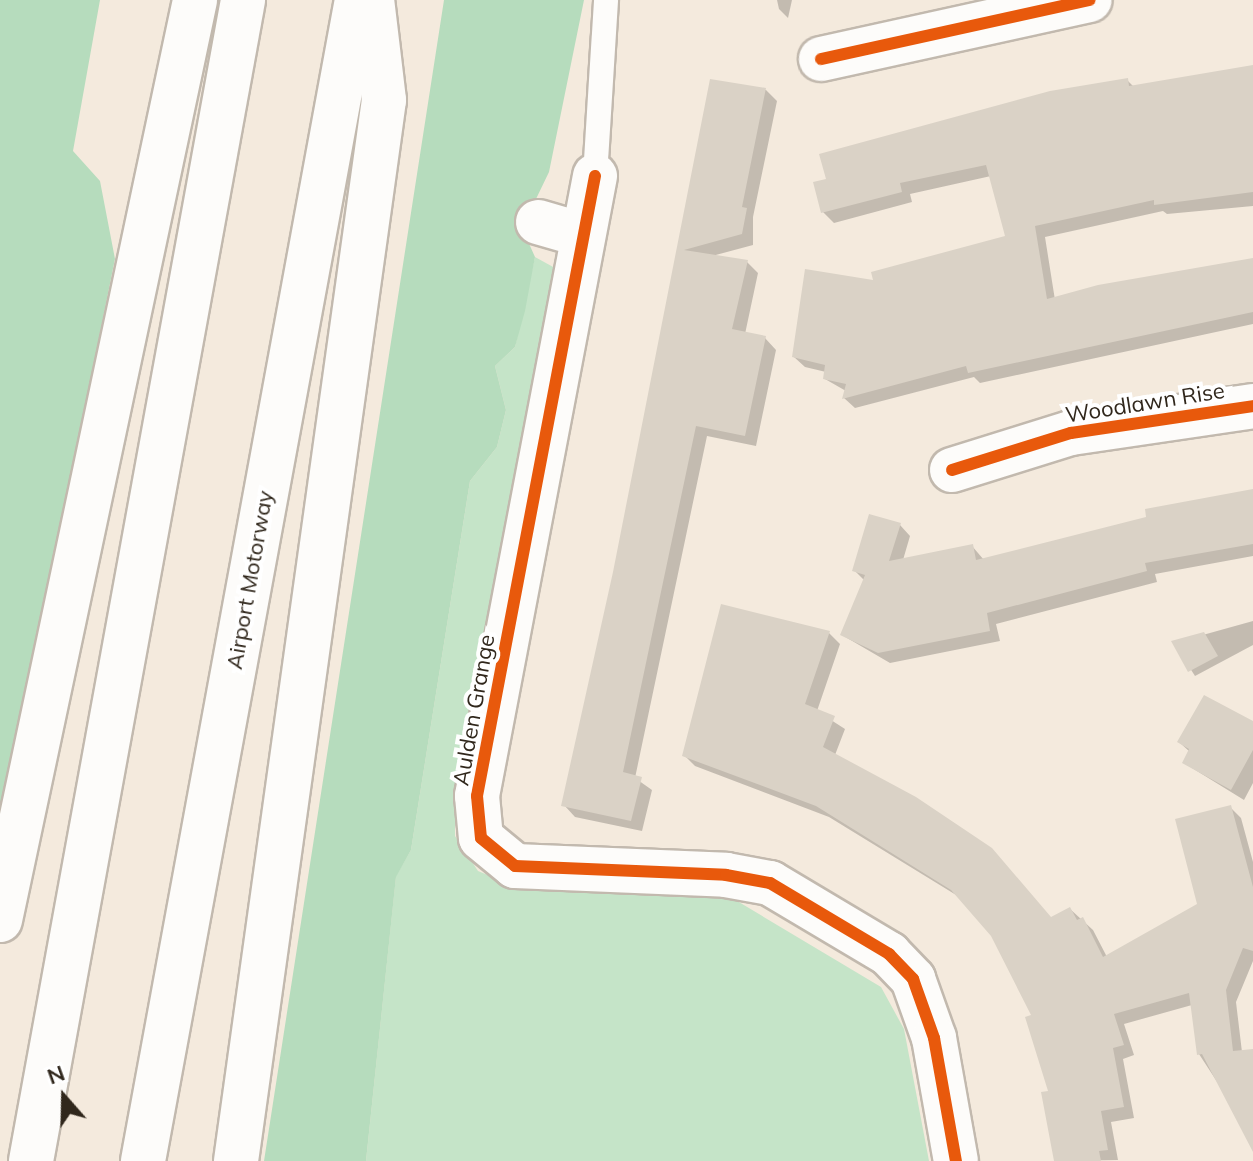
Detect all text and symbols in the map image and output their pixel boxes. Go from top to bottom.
street label: Woodlawn Rise [1063,377,1227,429]
street label: Airport Motorway [221,489,279,671]
street label: Aulden Grange [448,632,500,788]
north arrow [24,1057,104,1137]
text: N [43,1058,68,1090]

